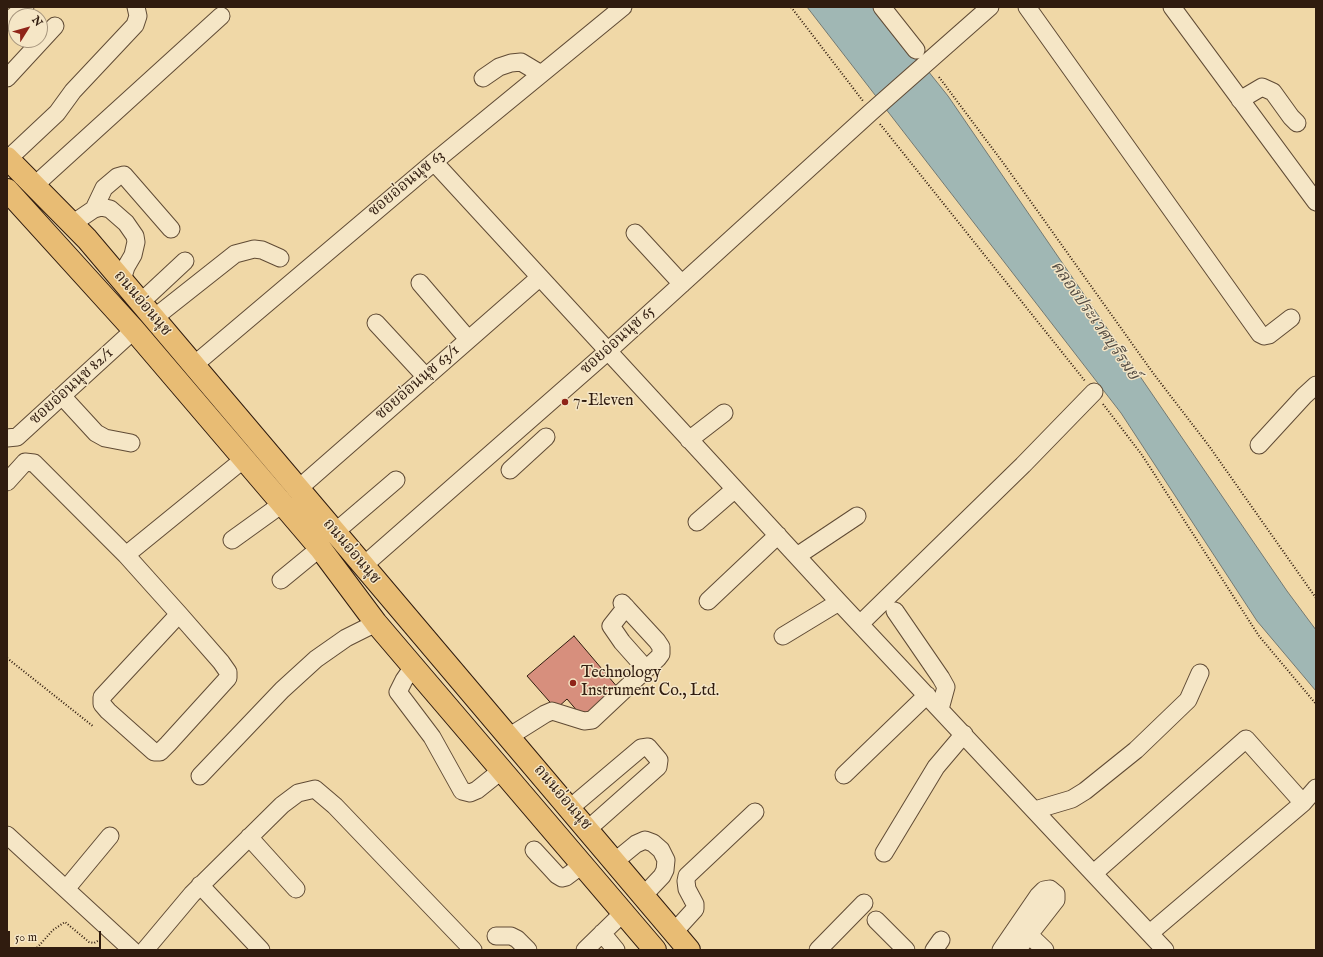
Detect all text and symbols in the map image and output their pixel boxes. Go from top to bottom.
north arrow [8,8,48,48]
text: N [28,13,45,29]
street label: ซอยอ่อนนุช 63 [365,146,449,222]
water label: คลองประเวศบุรีรมย์ [1045,257,1143,385]
street label: ถนนอ่อนนุช [109,267,175,341]
street label: ซอยอ่อนนุช 65 [577,303,659,379]
street label: ซอยอ่อนนุช 63/1 [372,341,464,425]
street label: ซอยอ่อนนุช 82/1 [26,344,118,430]
place label: 7-Eleven [573,392,634,412]
marker: 7-Eleven [560,397,570,407]
street label: ถนนอ่อนนุช [318,515,384,589]
place label: Technology Instrument Co., Ltd. [581,664,719,702]
marker: Technology Instrument Co., Ltd. [568,678,578,688]
street label: ถนนอ่อนนุช [529,761,595,835]
scale bar [10,923,103,949]
text: 50 m [15,930,37,945]

